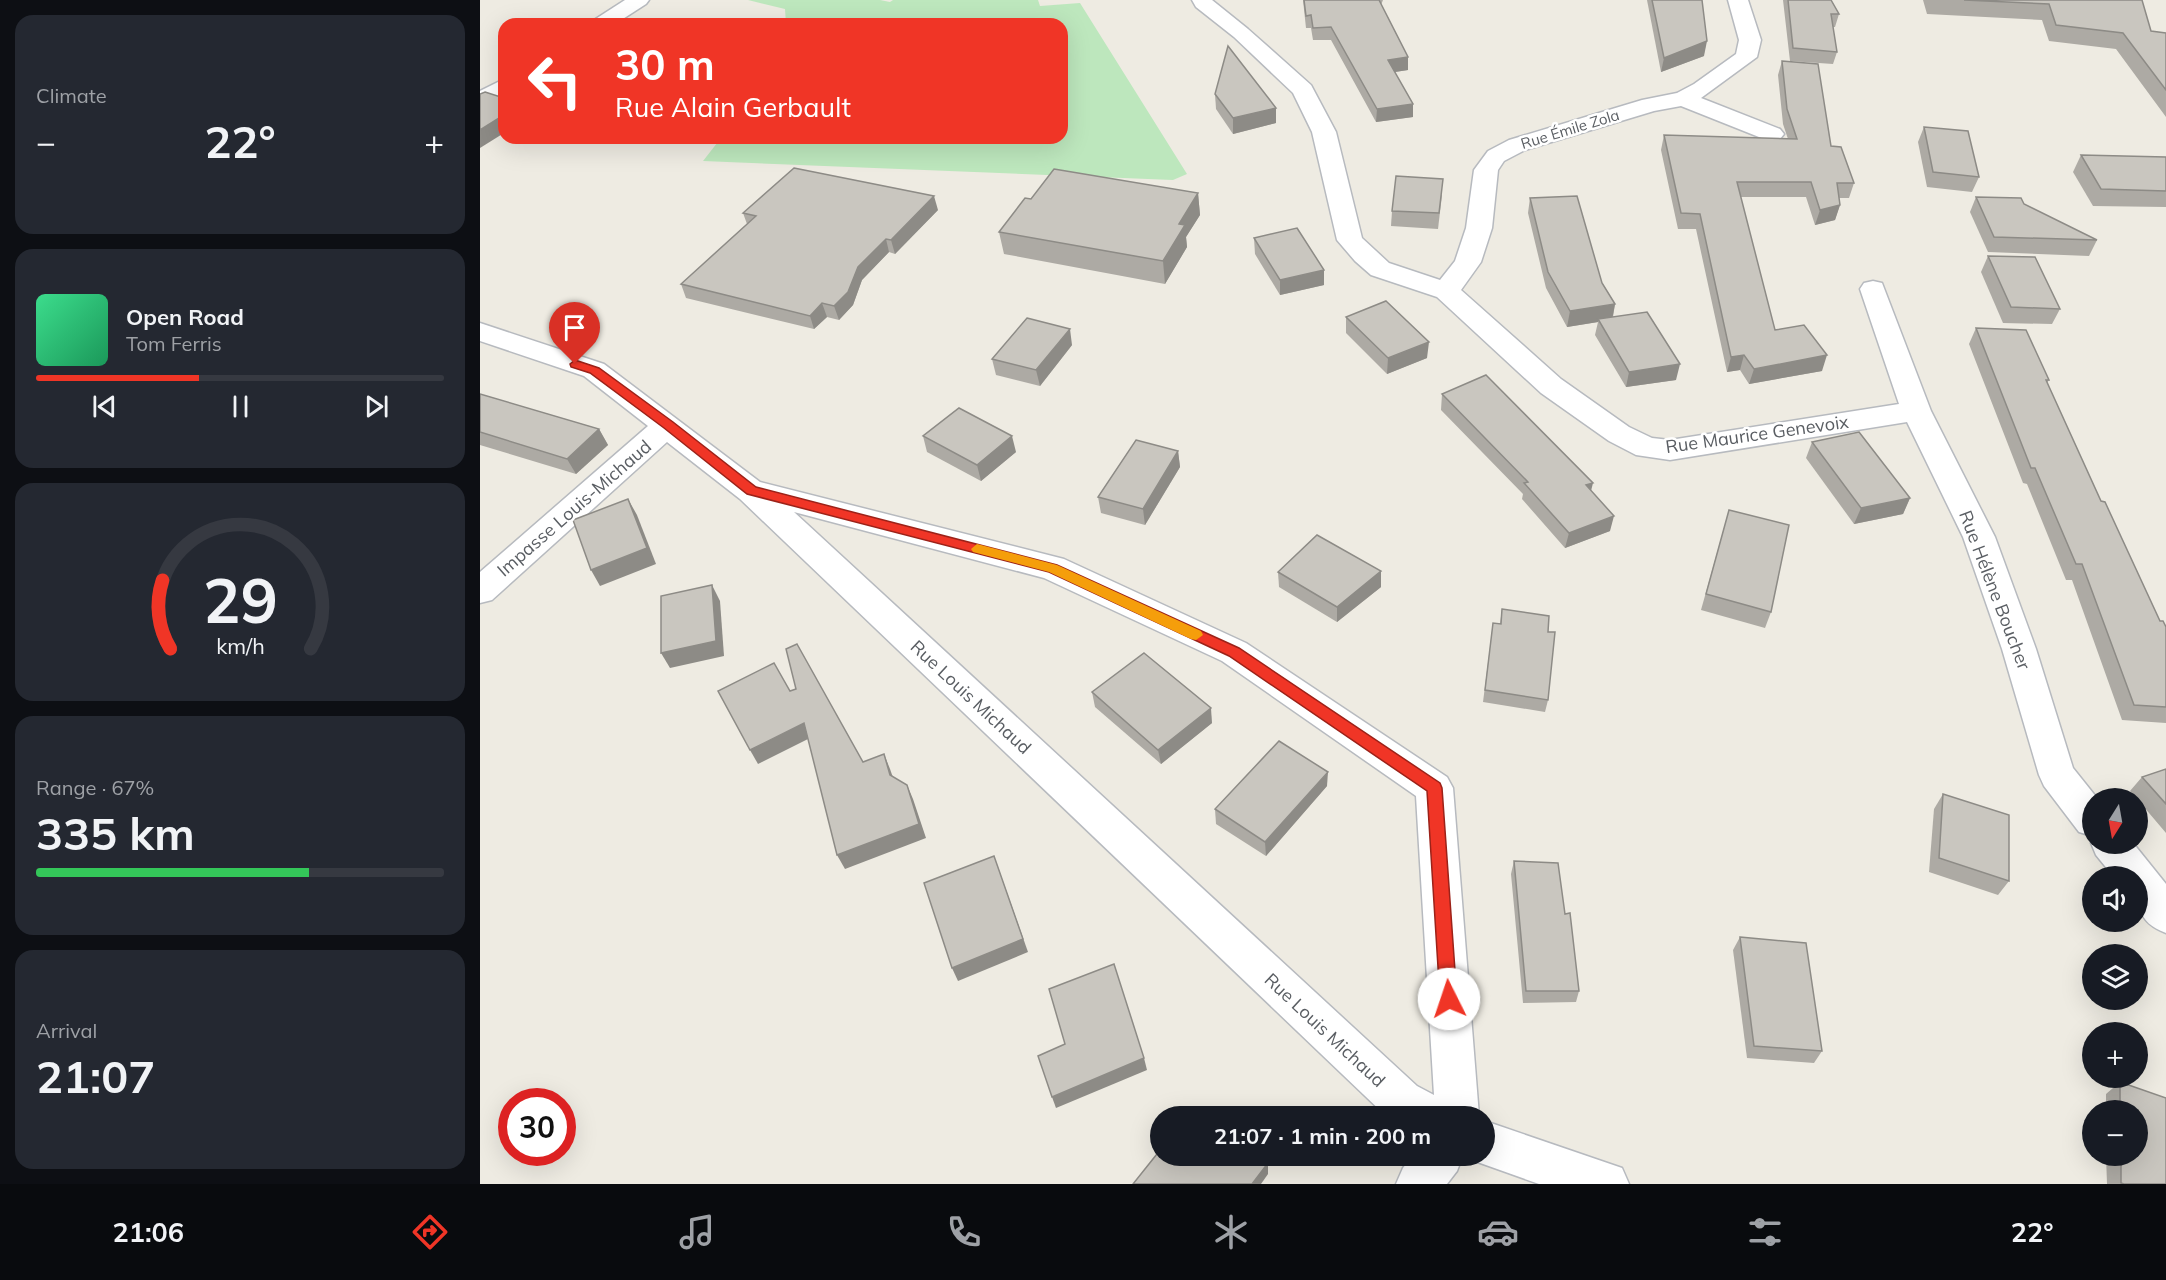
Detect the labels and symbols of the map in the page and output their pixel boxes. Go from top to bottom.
street label: Rue Émile Zola [1518,105,1622,153]
pin [549,302,600,364]
street label: Rue Maurice Genevoix [1664,410,1850,458]
street label: Impasse Louis-Michaud [492,435,656,581]
street label: Rue Hélène Boucher [1954,507,2036,673]
street label: Rue Louis Michaud [906,635,1036,759]
north arrow [2082,788,2148,854]
position arrow [1417,967,1481,1031]
street label: Rue Louis Michaud [1260,968,1390,1092]
speed limit sign: 30 [498,1088,576,1166]

